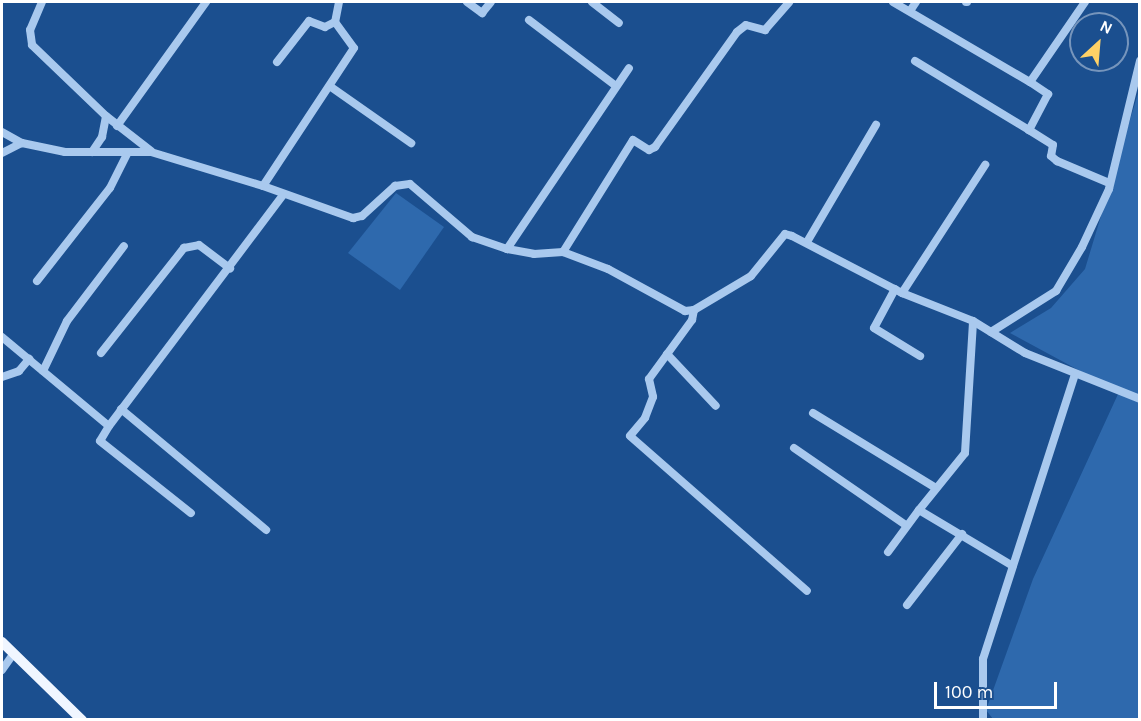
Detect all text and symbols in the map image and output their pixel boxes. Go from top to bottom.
north arrow [1069,12,1129,72]
text: N [1097,16,1116,38]
scale bar [937,670,1060,708]
text: 100 m [945,681,993,703]

